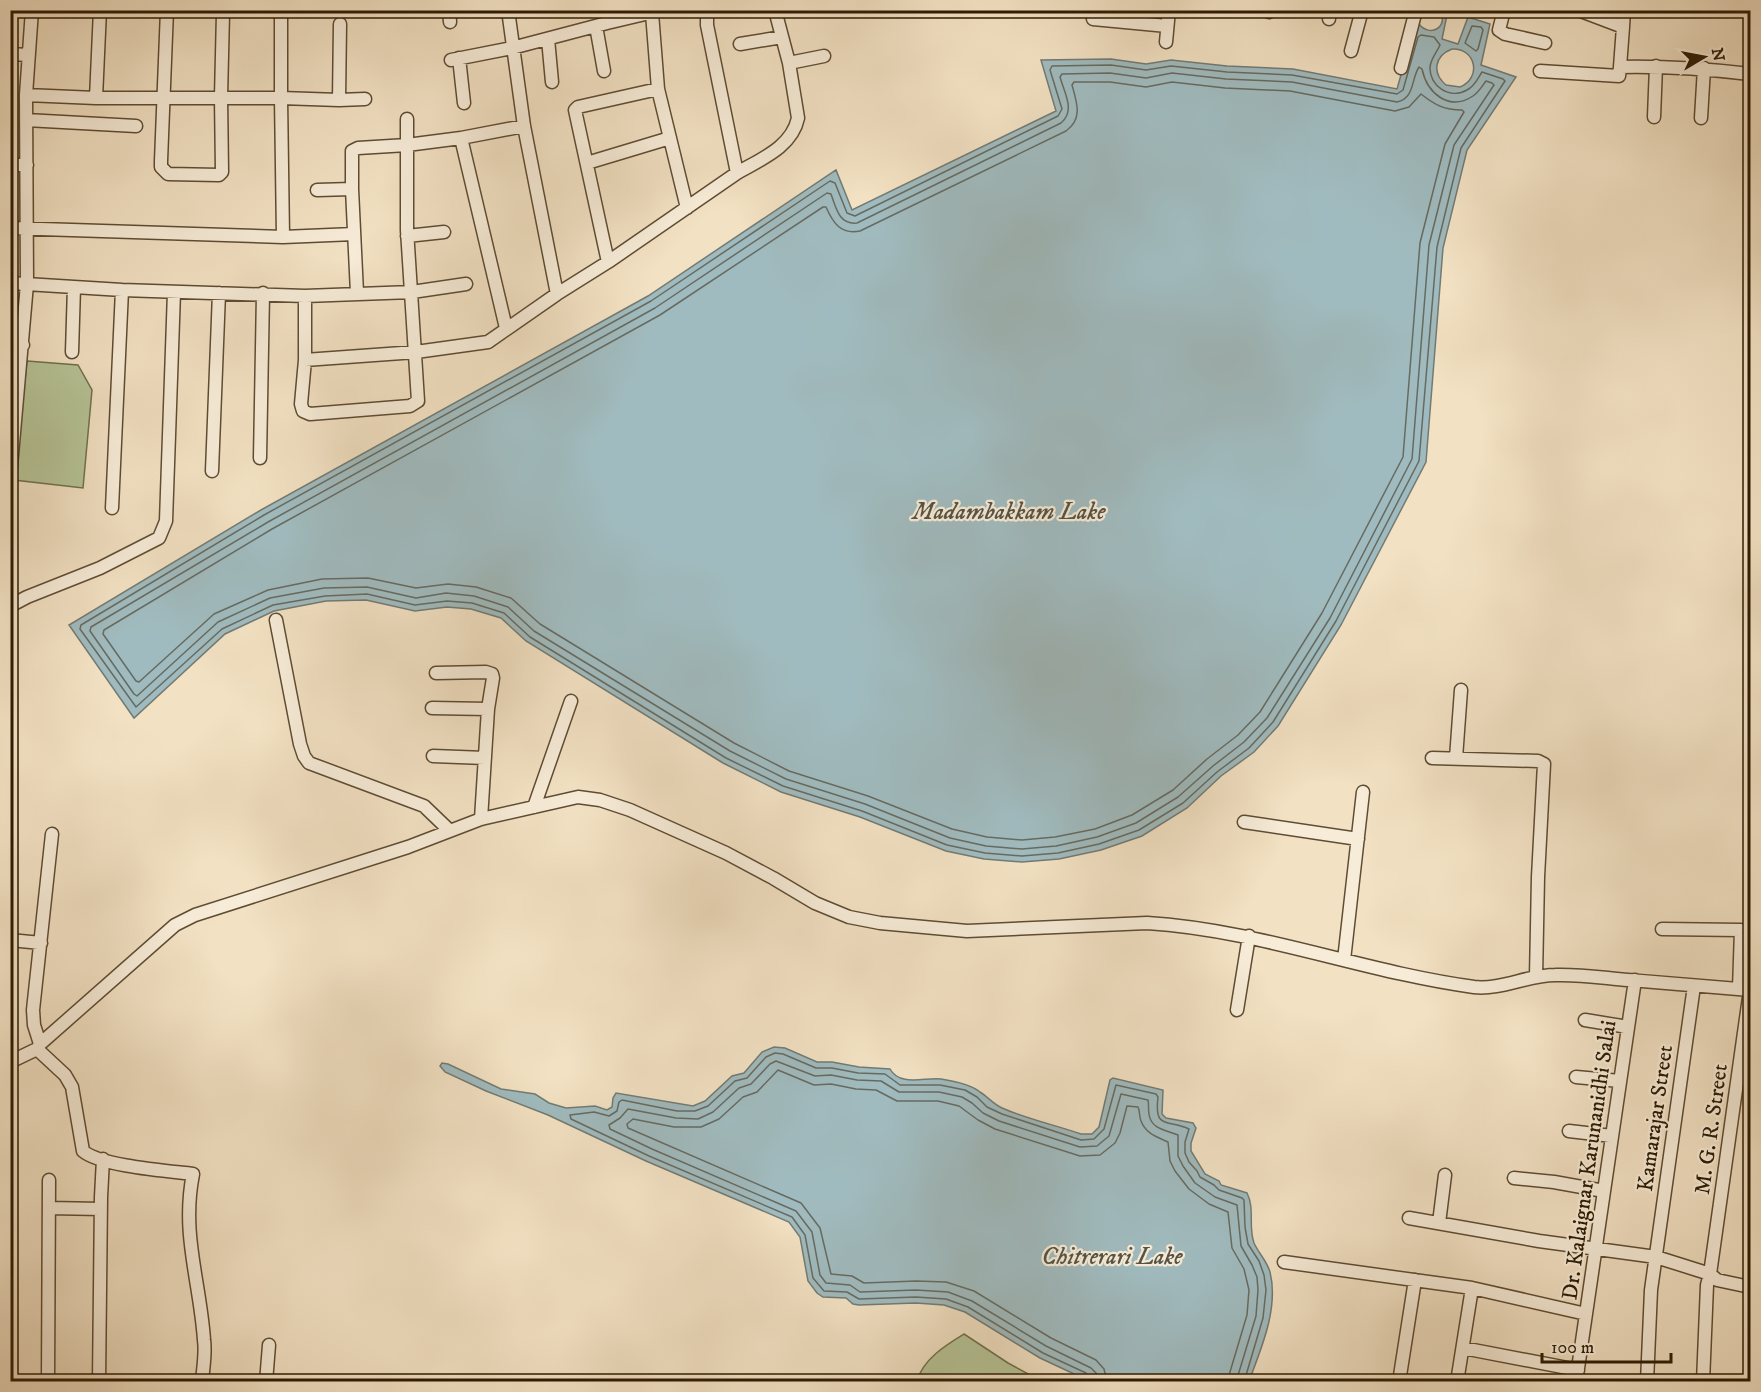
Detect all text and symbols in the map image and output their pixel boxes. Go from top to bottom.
north arrow [1674,27,1734,87]
text: N [1707,46,1729,63]
water label: Madambakkam Lake [910,497,1106,527]
street label: Dr. Kalaignar Karunanidhi Salai [1556,1019,1622,1302]
street label: Kamarajar Street [1632,1043,1679,1193]
street label: M. G. R. Street [1689,1062,1734,1196]
water label: Chitrerari Lake [1041,1242,1183,1272]
scale bar [1542,1326,1671,1364]
text: 100 m [1551,1337,1594,1359]

